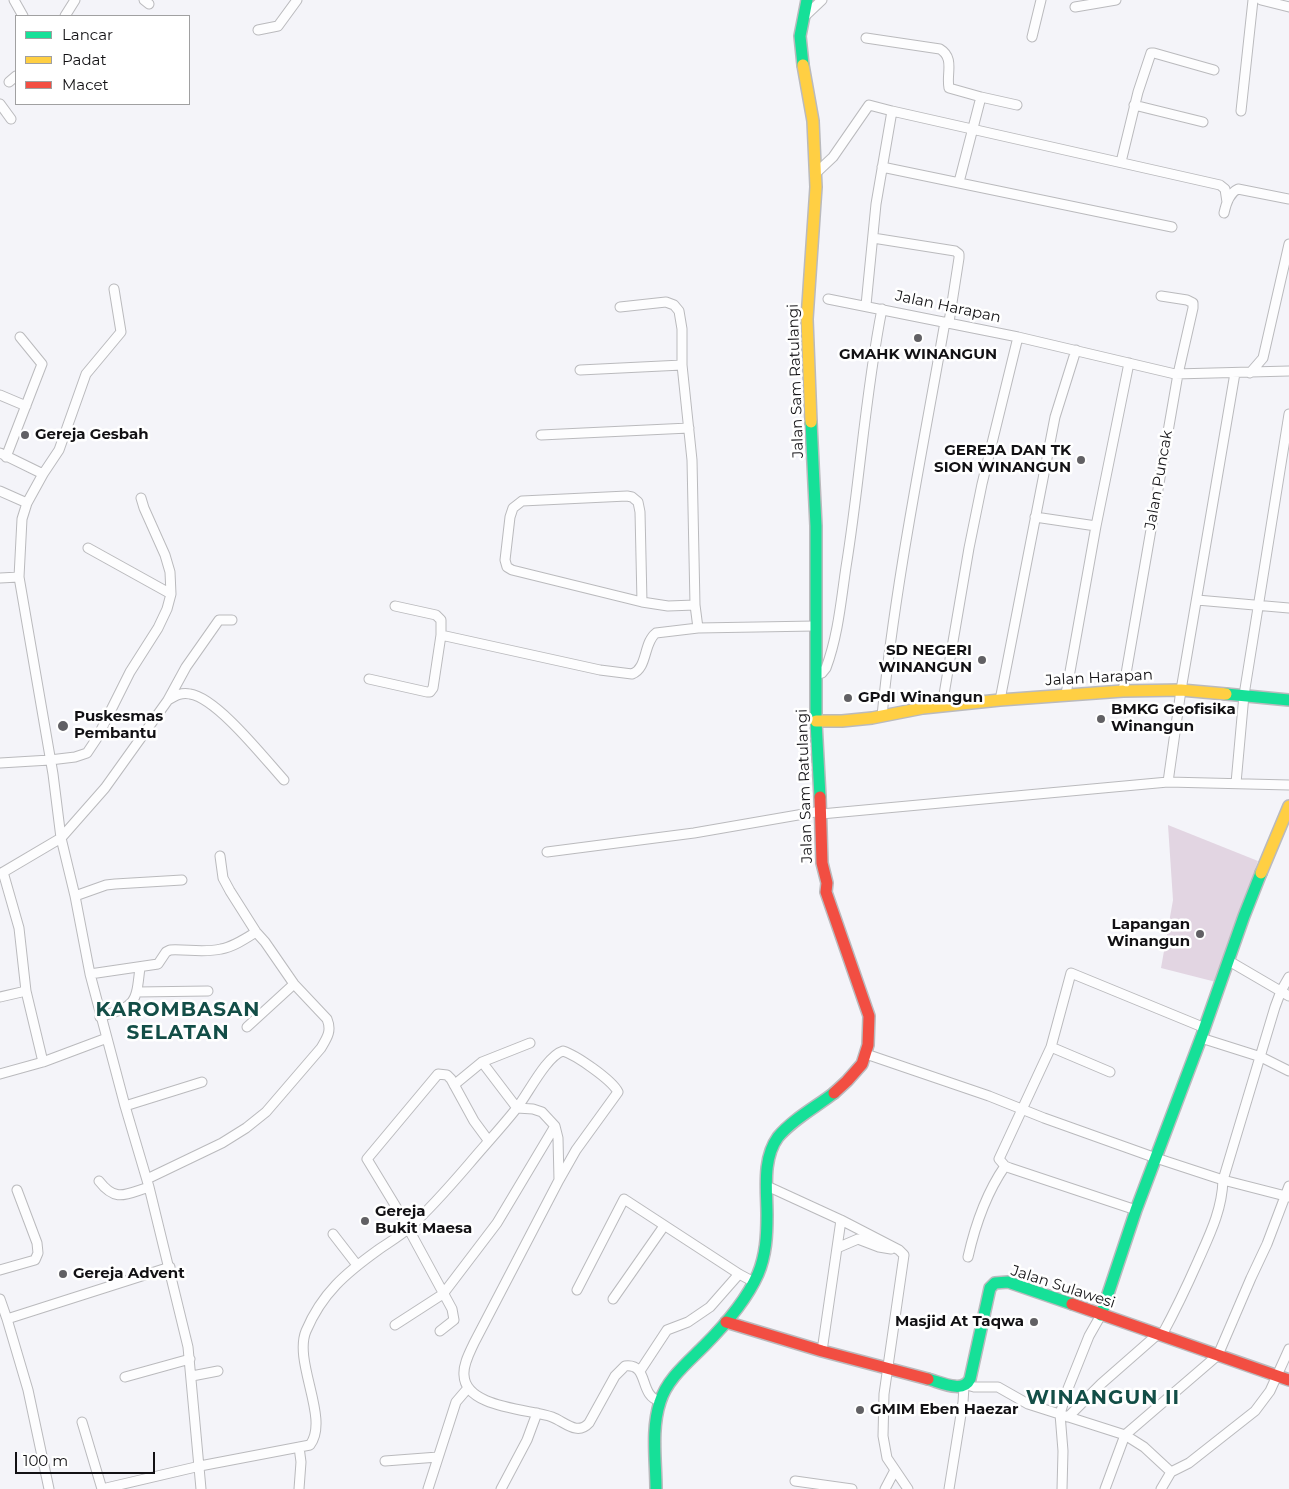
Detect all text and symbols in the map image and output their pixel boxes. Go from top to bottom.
legend [15,15,190,105]
text: Lancar [62,25,113,44]
text: Padat [62,50,107,69]
text: Macet [62,75,109,94]
street label: Jalan Harapan [893,287,1003,327]
street label: Jalan Sam Ratulangi [784,304,808,458]
marker: GMAHK WINANGUN [912,332,924,344]
place label: GMAHK WINANGUN [839,346,997,364]
place label: Gereja Gesbah [35,426,149,444]
marker: Gereja Gesbah [19,429,31,441]
street label: Jalan Puncak [1141,429,1177,531]
place label: GEREJA DAN TK SION WINANGUN [934,442,1071,477]
marker: GEREJA DAN TK SION WINANGUN [1075,454,1087,466]
place label: SD NEGERI WINANGUN [879,642,972,677]
marker: SD NEGERI WINANGUN [976,654,988,666]
street label: Jalan Harapan [1045,666,1153,690]
place label: GPdI Winangun [858,689,983,707]
marker: GPdI Winangun [842,692,854,704]
place label: BMKG Geofisika Winangun [1111,701,1236,736]
place label: Puskesmas Pembantu [74,708,163,743]
street label: Jalan Sam Ratulangi [793,709,817,863]
marker: BMKG Geofisika Winangun [1095,713,1107,725]
marker: Puskesmas Pembantu [56,719,70,733]
place label: Lapangan Winangun [1107,916,1190,951]
marker: Lapangan Winangun [1194,928,1206,940]
district label: KAROMBASAN SELATAN [94,998,262,1045]
place label: Gereja Bukit Maesa [375,1203,472,1238]
marker: Gereja Bukit Maesa [359,1215,371,1227]
street label: Jalan Sulawesi [1009,1262,1117,1312]
place label: Gereja Advent [73,1265,185,1283]
marker: Gereja Advent [57,1268,69,1280]
place label: Masjid At Taqwa [895,1313,1024,1331]
marker: Masjid At Taqwa [1028,1316,1040,1328]
district label: WINANGUN II [1024,1386,1182,1410]
place label: GMIM Eben Haezar [870,1401,1019,1419]
marker: GMIM Eben Haezar [854,1404,866,1416]
scale bar [18,1442,158,1474]
text: 100 m [23,1451,68,1470]

